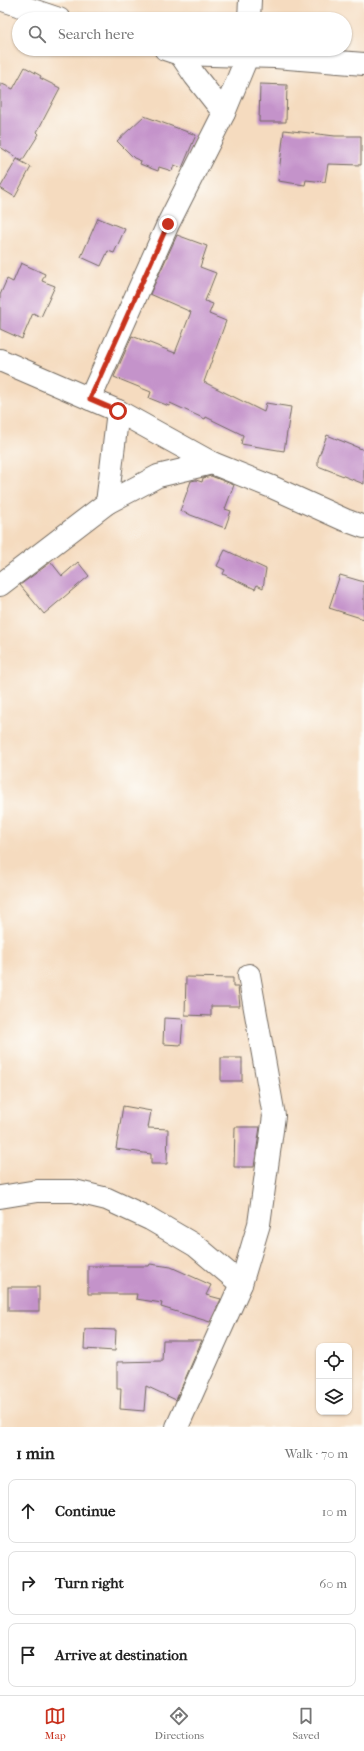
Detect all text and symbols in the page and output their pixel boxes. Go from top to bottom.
search box [12,12,352,56]
icon: search [26,23,48,45]
text: Search here [58,25,134,43]
route end [159,215,177,233]
route start [109,402,127,420]
map controls [316,1343,352,1415]
button: locate [316,1343,352,1379]
button: layers [316,1379,352,1415]
text: 1 min [16,1443,55,1463]
text: Walk · 70 m [285,1446,348,1461]
icon: ahead [17,1500,39,1522]
text: Continue [55,1502,115,1520]
text: 10 m [322,1504,347,1519]
icon: right [17,1572,39,1594]
text: Turn right [55,1574,124,1592]
text: 60 m [319,1576,347,1591]
icon: arrive [17,1644,39,1666]
text: Arrive at destination [55,1646,187,1664]
tab: Map [44,1705,66,1742]
tab: Directions [155,1705,204,1742]
tab: Saved [292,1705,320,1742]

